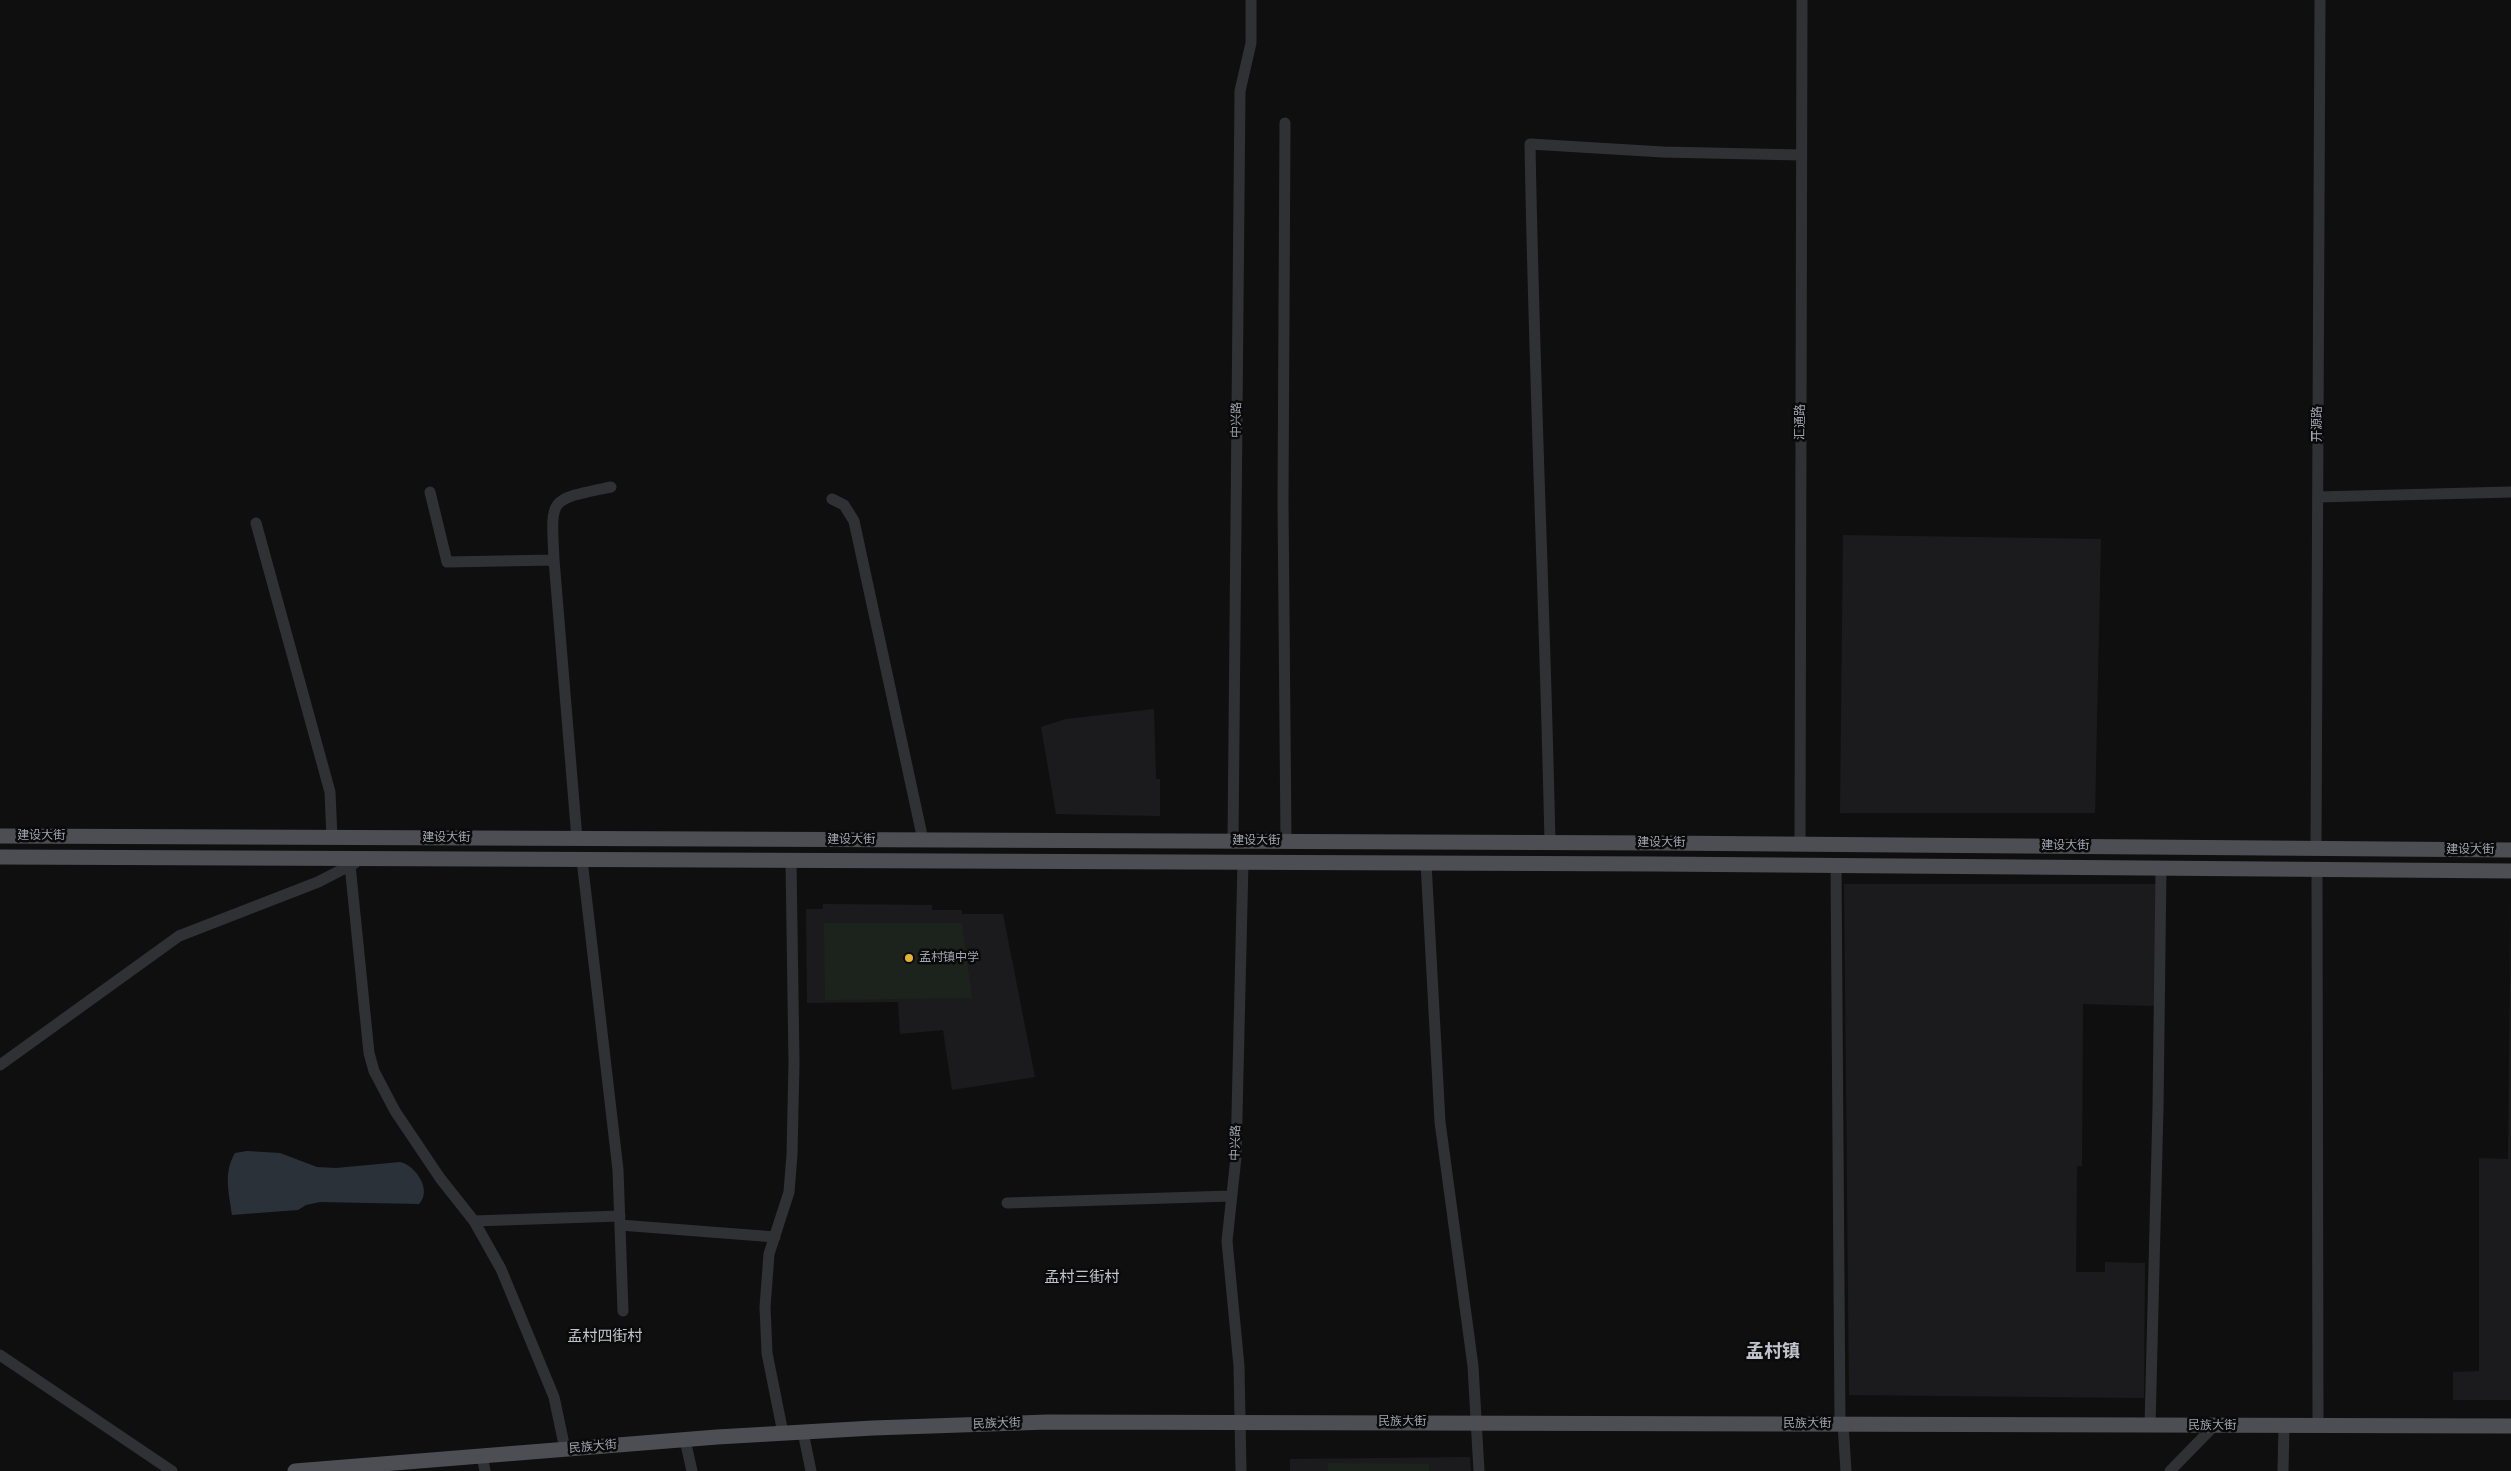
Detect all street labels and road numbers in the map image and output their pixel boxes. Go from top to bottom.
street label: 中兴路 [1229,402,1245,438]
street label: 汇通路 [1794,404,1808,440]
street label: 开源路 [2311,406,2325,442]
street label: 建设大街 [17,829,65,843]
street label: 建设大街 [422,831,470,845]
street label: 建设大街 [827,833,875,847]
street label: 建设大街 [1232,834,1280,848]
street label: 建设大街 [1637,836,1685,850]
street label: 建设大街 [2041,839,2089,853]
street label: 建设大街 [2446,843,2494,857]
street label: 中兴路 [1228,1125,1244,1161]
street label: 民族大街 [1378,1415,1426,1429]
street label: 民族大街 [973,1416,1021,1432]
street label: 民族大街 [1783,1417,1831,1431]
street label: 民族大街 [2188,1419,2236,1433]
street label: 民族大街 [568,1438,618,1456]

